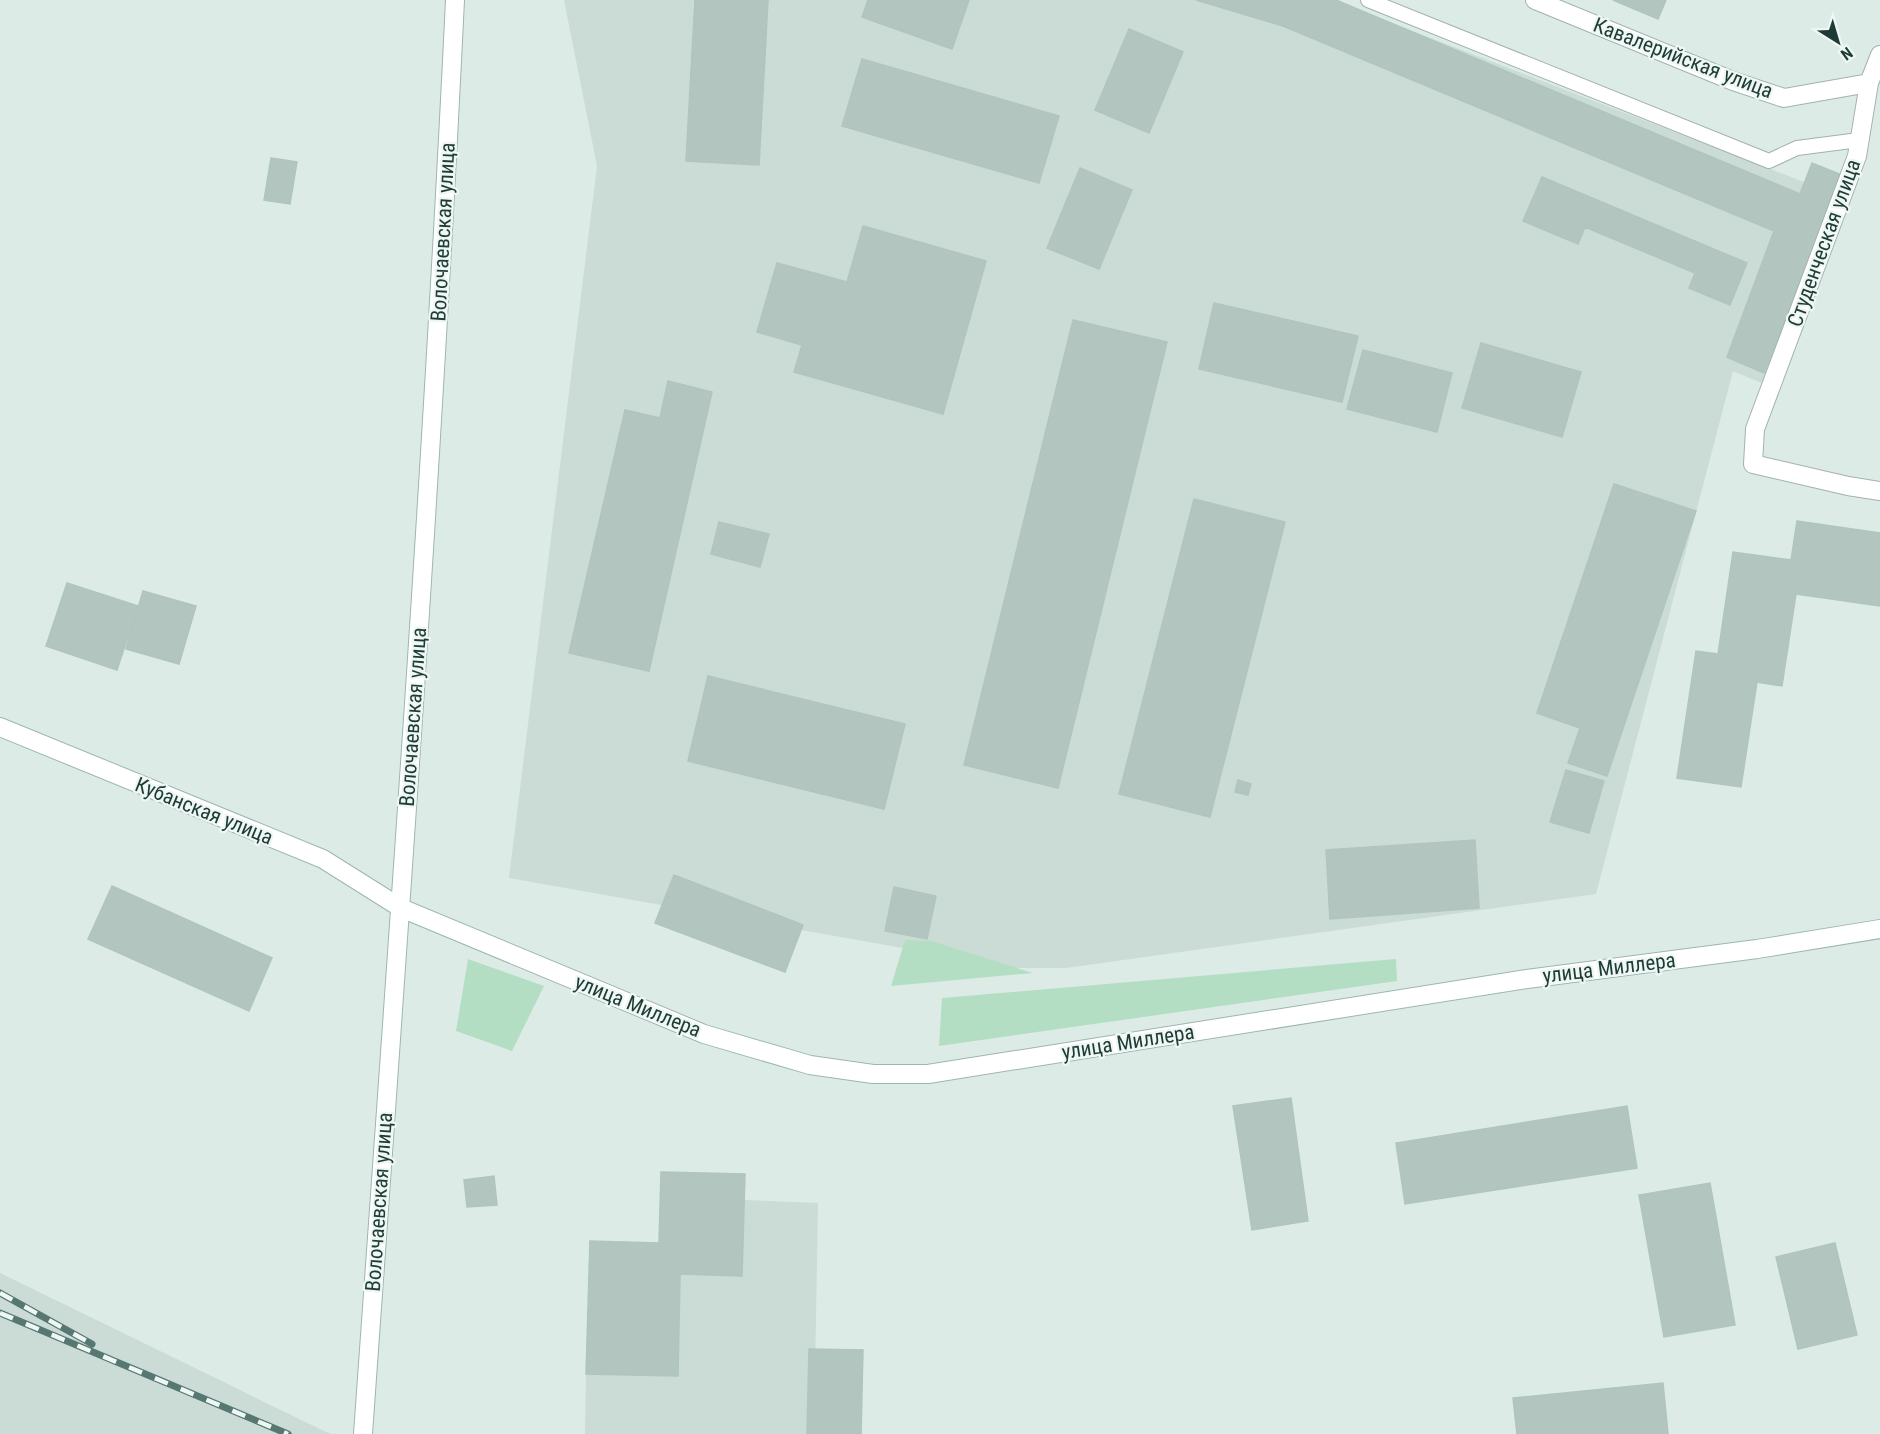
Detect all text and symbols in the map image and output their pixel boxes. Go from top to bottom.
north arrow [1808,12,1868,72]
street label: Кавалерийская улица [1590,13,1776,103]
text: N [1837,43,1856,64]
street label: Волочаевская улица [426,142,460,322]
street label: Студенческая улица [1783,156,1865,330]
street label: Волочаевская улица [395,627,431,807]
street label: Кубанская улица [132,772,276,850]
street label: улица Миллера [1541,948,1677,988]
street label: улица Миллера [571,970,705,1042]
street label: улица Миллера [1060,1020,1196,1064]
street label: Волочаевская улица [361,1112,397,1292]

